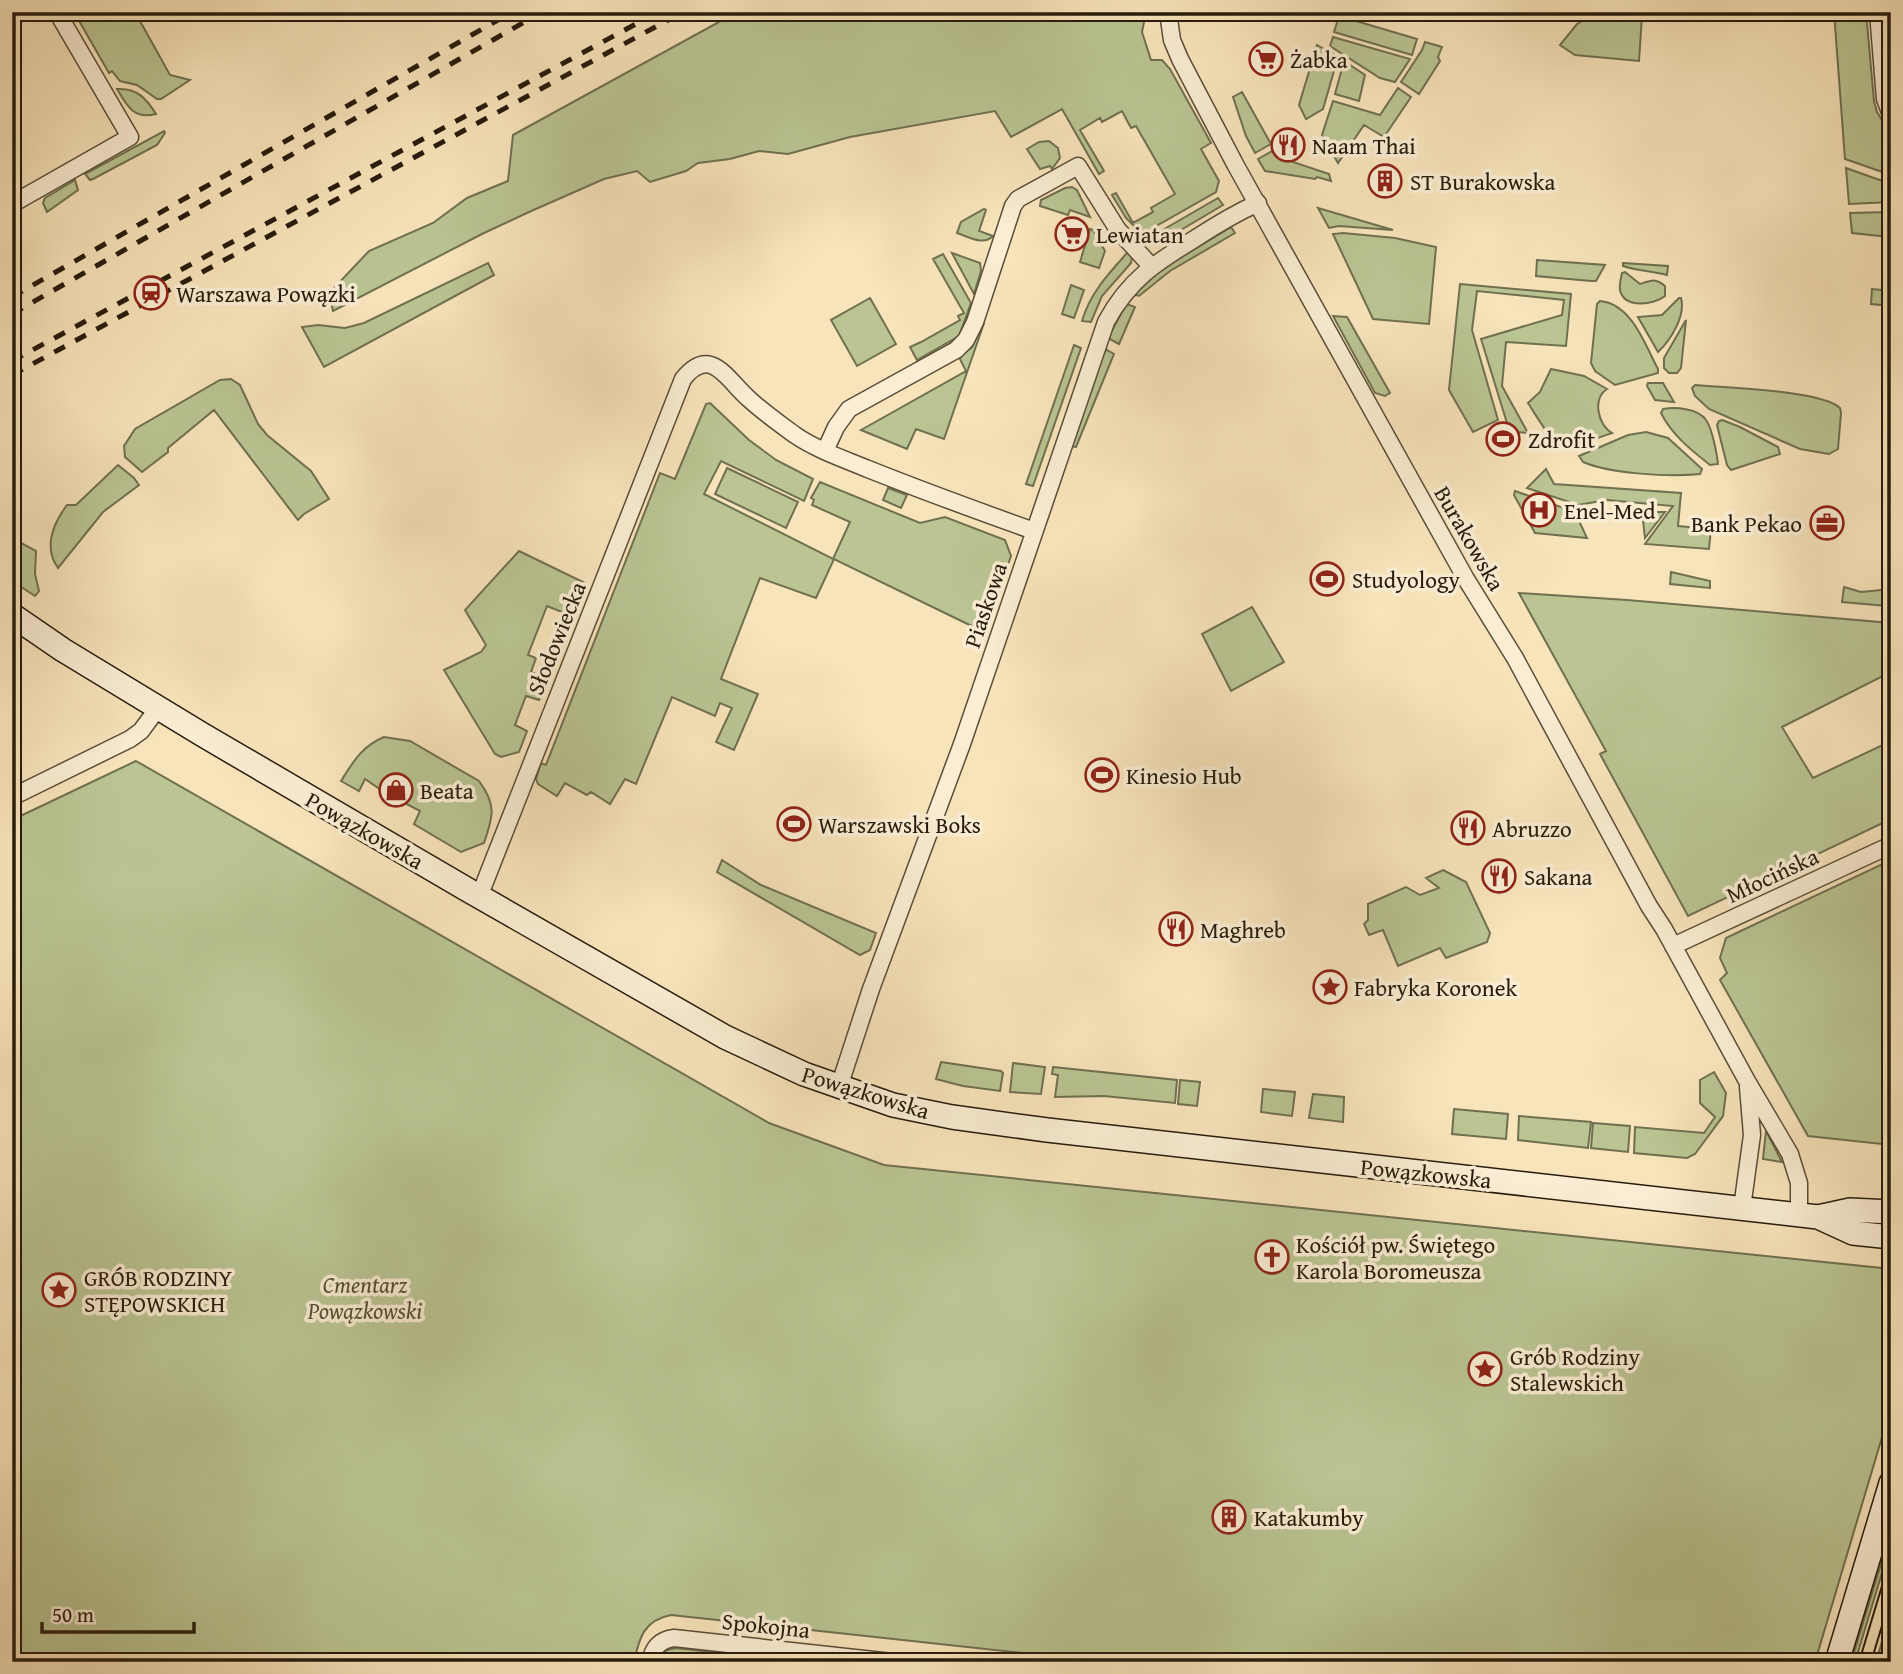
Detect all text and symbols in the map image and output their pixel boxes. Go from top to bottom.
supermarket icon: Żabka [1247,40,1285,78]
place label: Żabka [1290,43,1348,76]
restaurant icon: Naam Thai [1269,126,1307,164]
place label: Naam Thai [1312,129,1416,162]
building icon: ST Burakowska [1366,162,1404,200]
place label: ST Burakowska [1410,165,1556,198]
supermarket icon: Lewiatan [1053,215,1091,253]
place label: Lewiatan [1096,218,1184,251]
station icon: Warszawa Powązki [132,274,170,312]
place label: Warszawa Powązki [176,277,356,310]
sports icon: Zdrofit [1484,420,1522,458]
place label: Zdrofit [1528,423,1595,456]
street label: Burakowska [1427,479,1513,597]
hospital icon: Enel-Med [1520,491,1558,529]
place label: Enel-Med [1564,494,1656,527]
office icon: Bank Pekao [1808,504,1846,542]
place label: Bank Pekao [1691,507,1802,540]
street label: Piaskowa [955,558,1015,652]
sports icon: Studyology [1308,560,1346,598]
place label: Studyology [1352,563,1460,596]
street label: Słodowiecka [518,576,594,700]
sports icon: Kinesio Hub [1083,756,1121,794]
place label: Kinesio Hub [1126,759,1242,792]
shop icon: Beata [377,771,415,809]
place label: Beata [420,774,474,807]
street label: Powązkowska [300,783,430,877]
sports icon: Warszawski Boks [775,805,813,843]
place label: Warszawski Boks [818,808,981,841]
restaurant icon: Abruzzo [1449,809,1487,847]
place label: Abruzzo [1492,812,1572,845]
street label: Młocińska [1720,839,1824,911]
restaurant icon: Sakana [1480,857,1518,895]
place label: Sakana [1524,860,1593,893]
restaurant icon: Maghreb [1157,910,1195,948]
place label: Maghreb [1200,913,1286,946]
place icon: Fabryka Koronek [1311,968,1349,1006]
place label: Fabryka Koronek [1354,971,1518,1004]
street label: Powązkowska [798,1057,934,1127]
street label: Powązkowska [1359,1150,1493,1196]
place label: Kościół pw. Świętego Karola Boromeusza [1296,1228,1495,1287]
church icon: Kościół pw. Świętego Karola Boromeusza [1253,1238,1291,1276]
place label: GRÓB RODZINY STĘPOWSKICH [84,1261,232,1320]
park label: Cmentarz Powązkowski [307,1268,422,1327]
place icon: GRÓB RODZINY STĘPOWSKICH [40,1271,78,1309]
place label: Grób Rodziny Stalewskich [1510,1340,1640,1399]
place icon: Grób Rodziny Stalewskich [1466,1350,1504,1388]
building icon: Katakumby [1210,1498,1248,1536]
place label: Katakumby [1254,1501,1364,1534]
scale bar [42,1590,194,1634]
text: 50 m [52,1599,94,1630]
street label: Spokojna [720,1604,812,1646]

